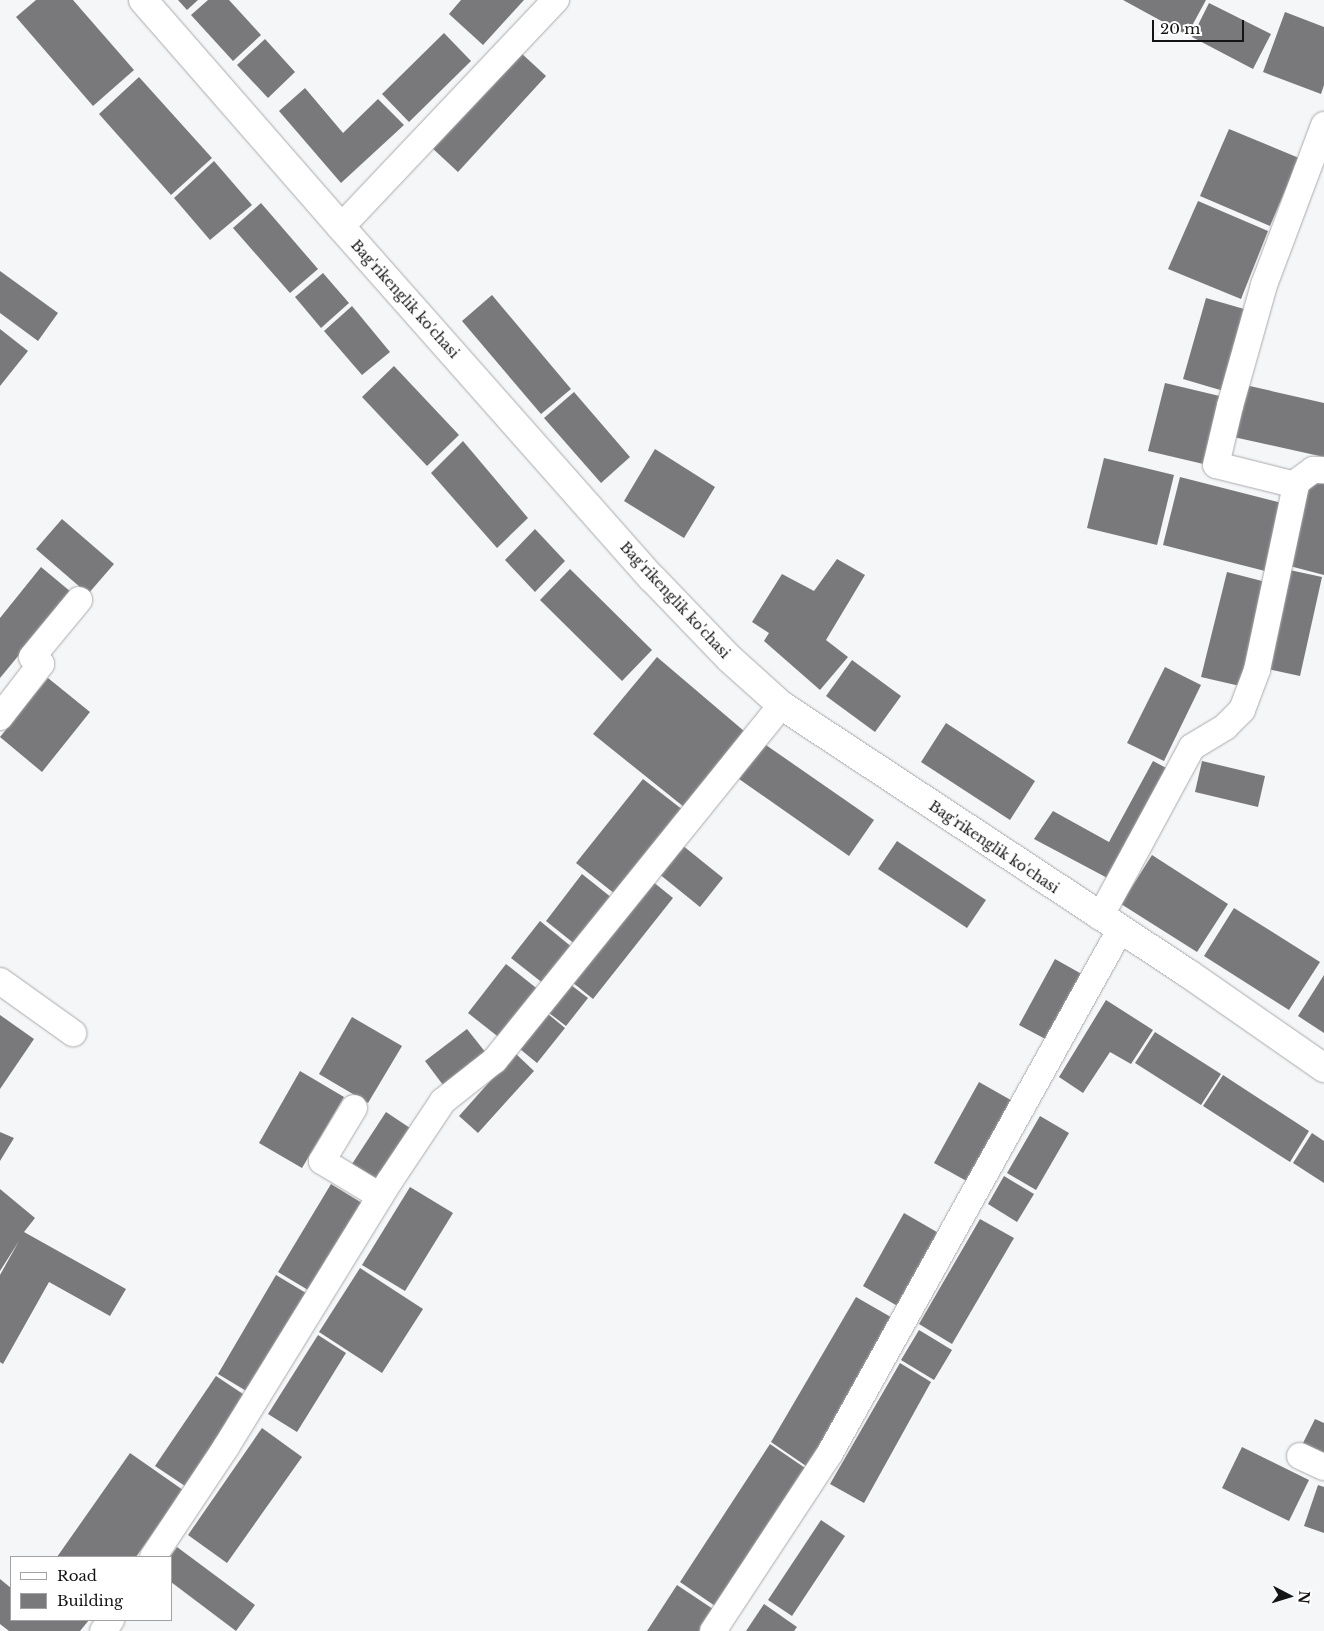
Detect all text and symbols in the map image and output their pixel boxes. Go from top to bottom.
scale bar [1154,10,1246,42]
text: 20 m [1160,19,1200,38]
street label: Bag'rikenglik ko'chasi [348,236,462,362]
street label: Bag'rikenglik ko'chasi [617,538,733,662]
street label: Bag'rikenglik ko'chasi [926,797,1062,897]
legend [10,1556,172,1621]
text: Road [57,1566,97,1585]
north arrow [1264,1571,1314,1621]
text: N [1294,1590,1313,1605]
text: Building [57,1591,123,1610]

